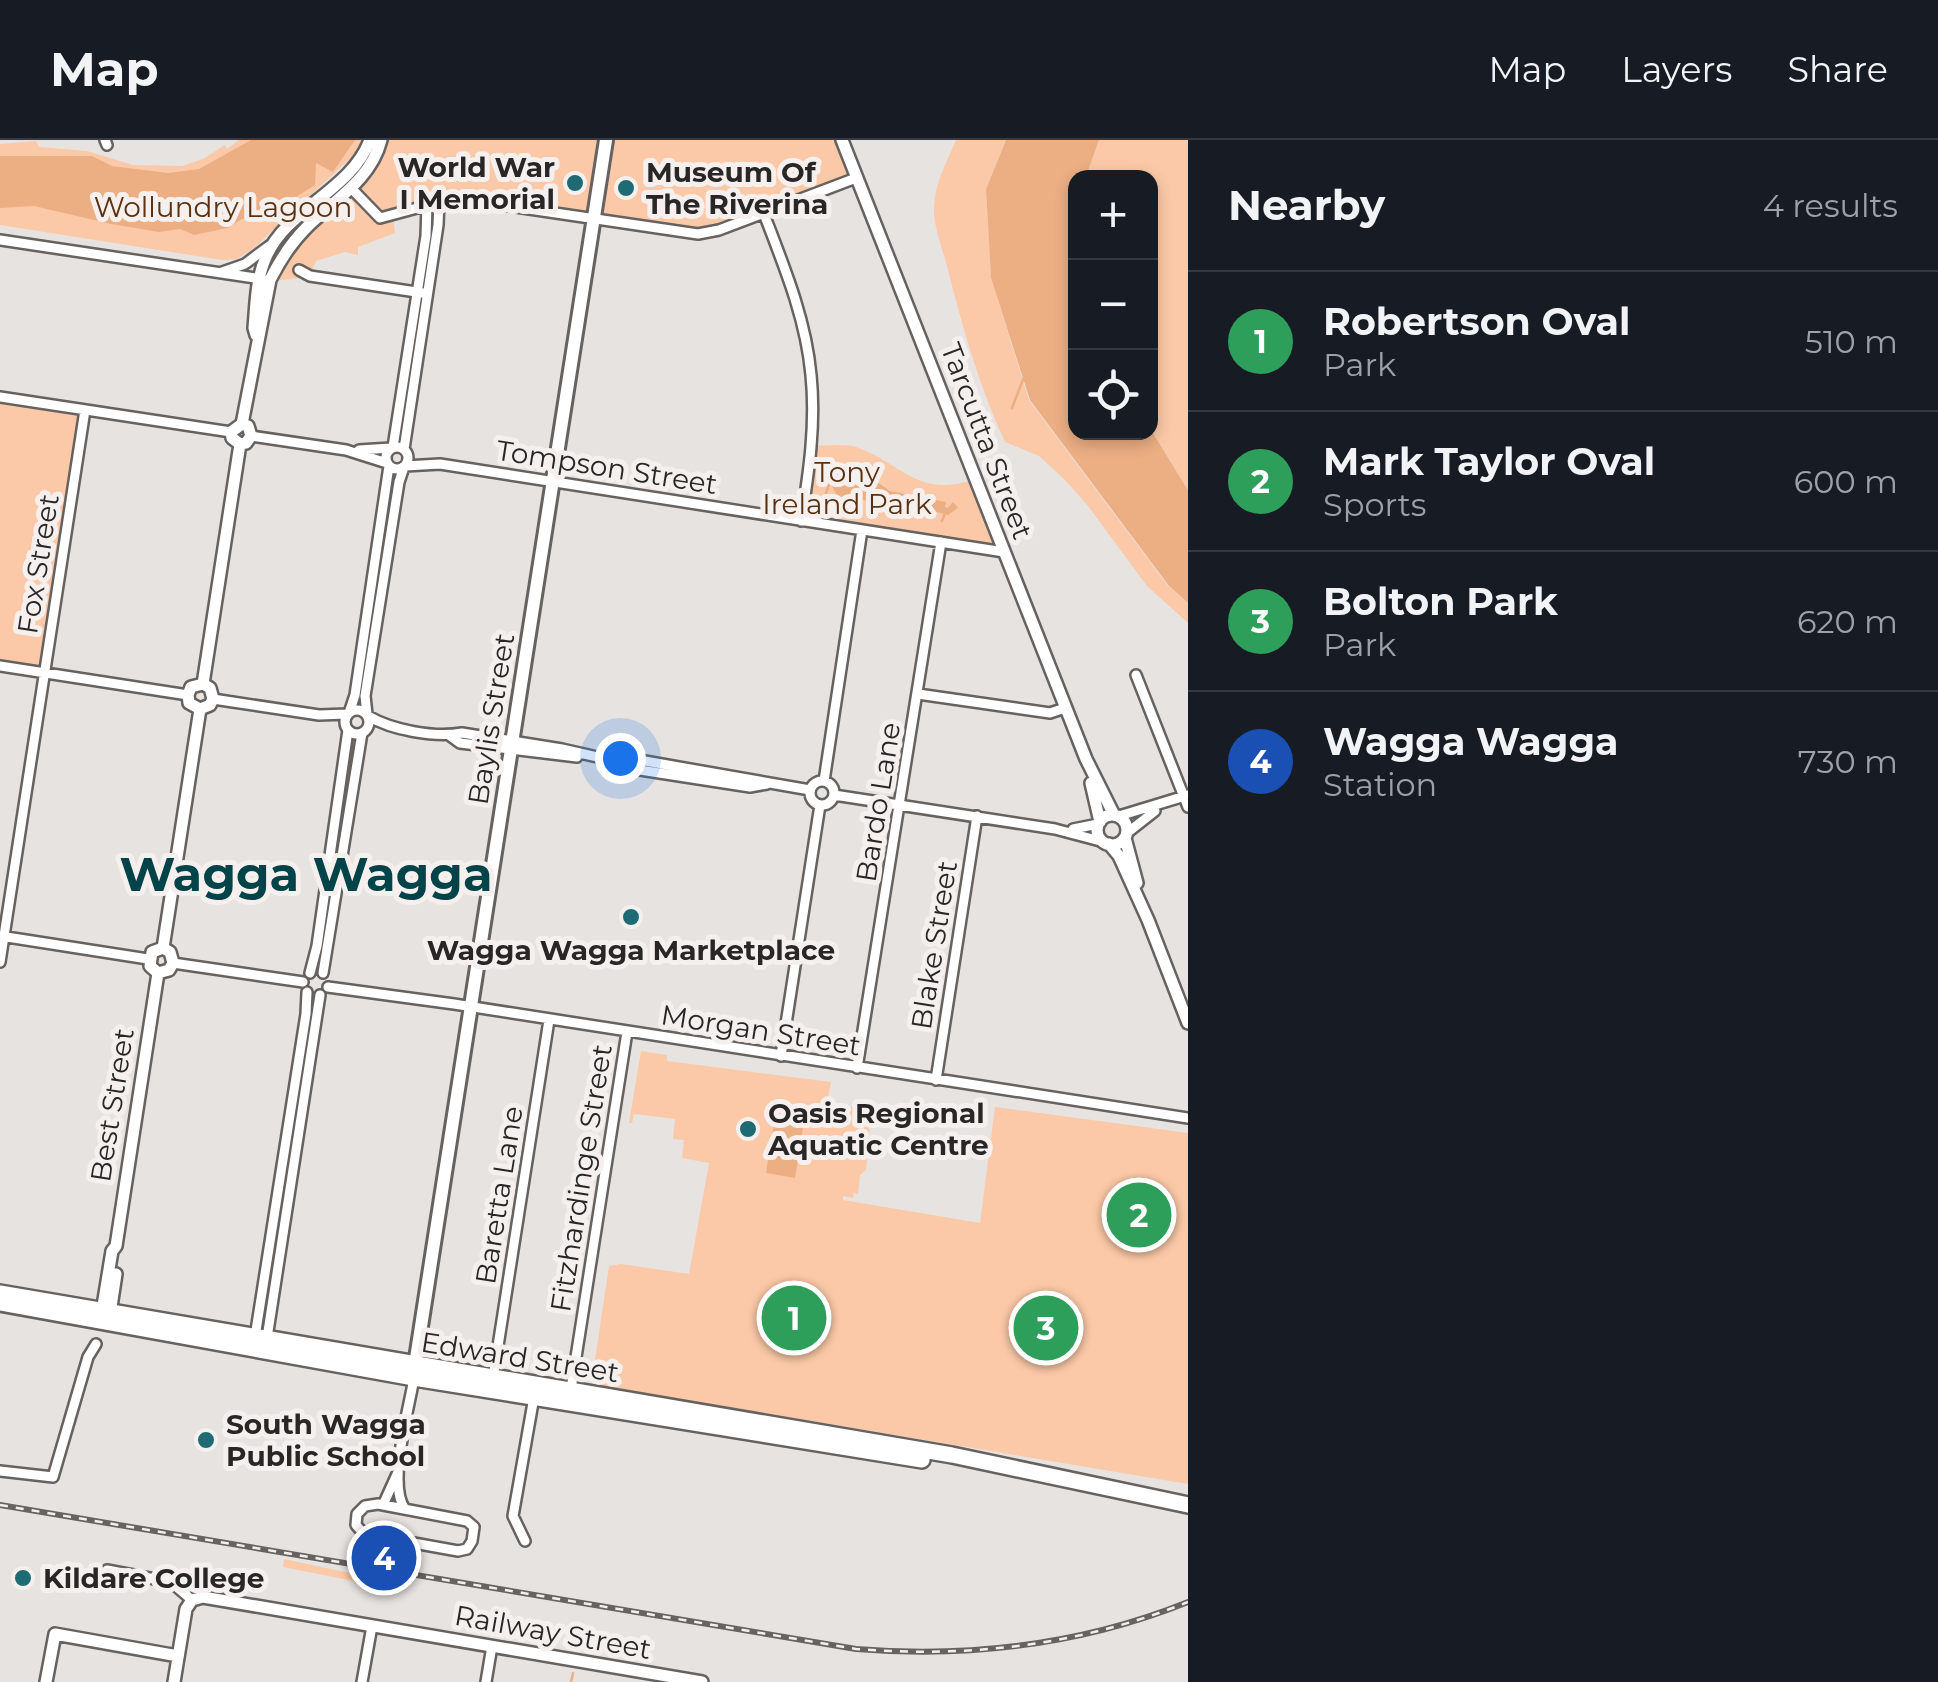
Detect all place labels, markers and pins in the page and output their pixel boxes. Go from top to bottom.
place label: World War I Memorial [398,150,555,216]
place label: Museum Of The Riverina [646,155,828,221]
marker: World War I Memorial [564,172,586,194]
marker: Museum Of The Riverina [615,177,637,199]
marker: Wagga Wagga Marketplace [620,906,642,928]
place label: Wagga Wagga Marketplace [427,933,835,967]
place label: Oasis Regional Aquatic Centre [767,1096,989,1162]
marker: Oasis Regional Aquatic Centre [737,1118,759,1140]
pin: 2 [1106,1178,1172,1252]
pin: 1 [762,1280,826,1356]
pin: 3 [1014,1290,1078,1366]
place label: South Wagga Public School [226,1407,426,1473]
marker: South Wagga Public School [195,1429,217,1451]
pin: 4 [352,1520,416,1596]
place label: Kildare College [43,1561,265,1595]
marker: Kildare College [12,1567,34,1589]

